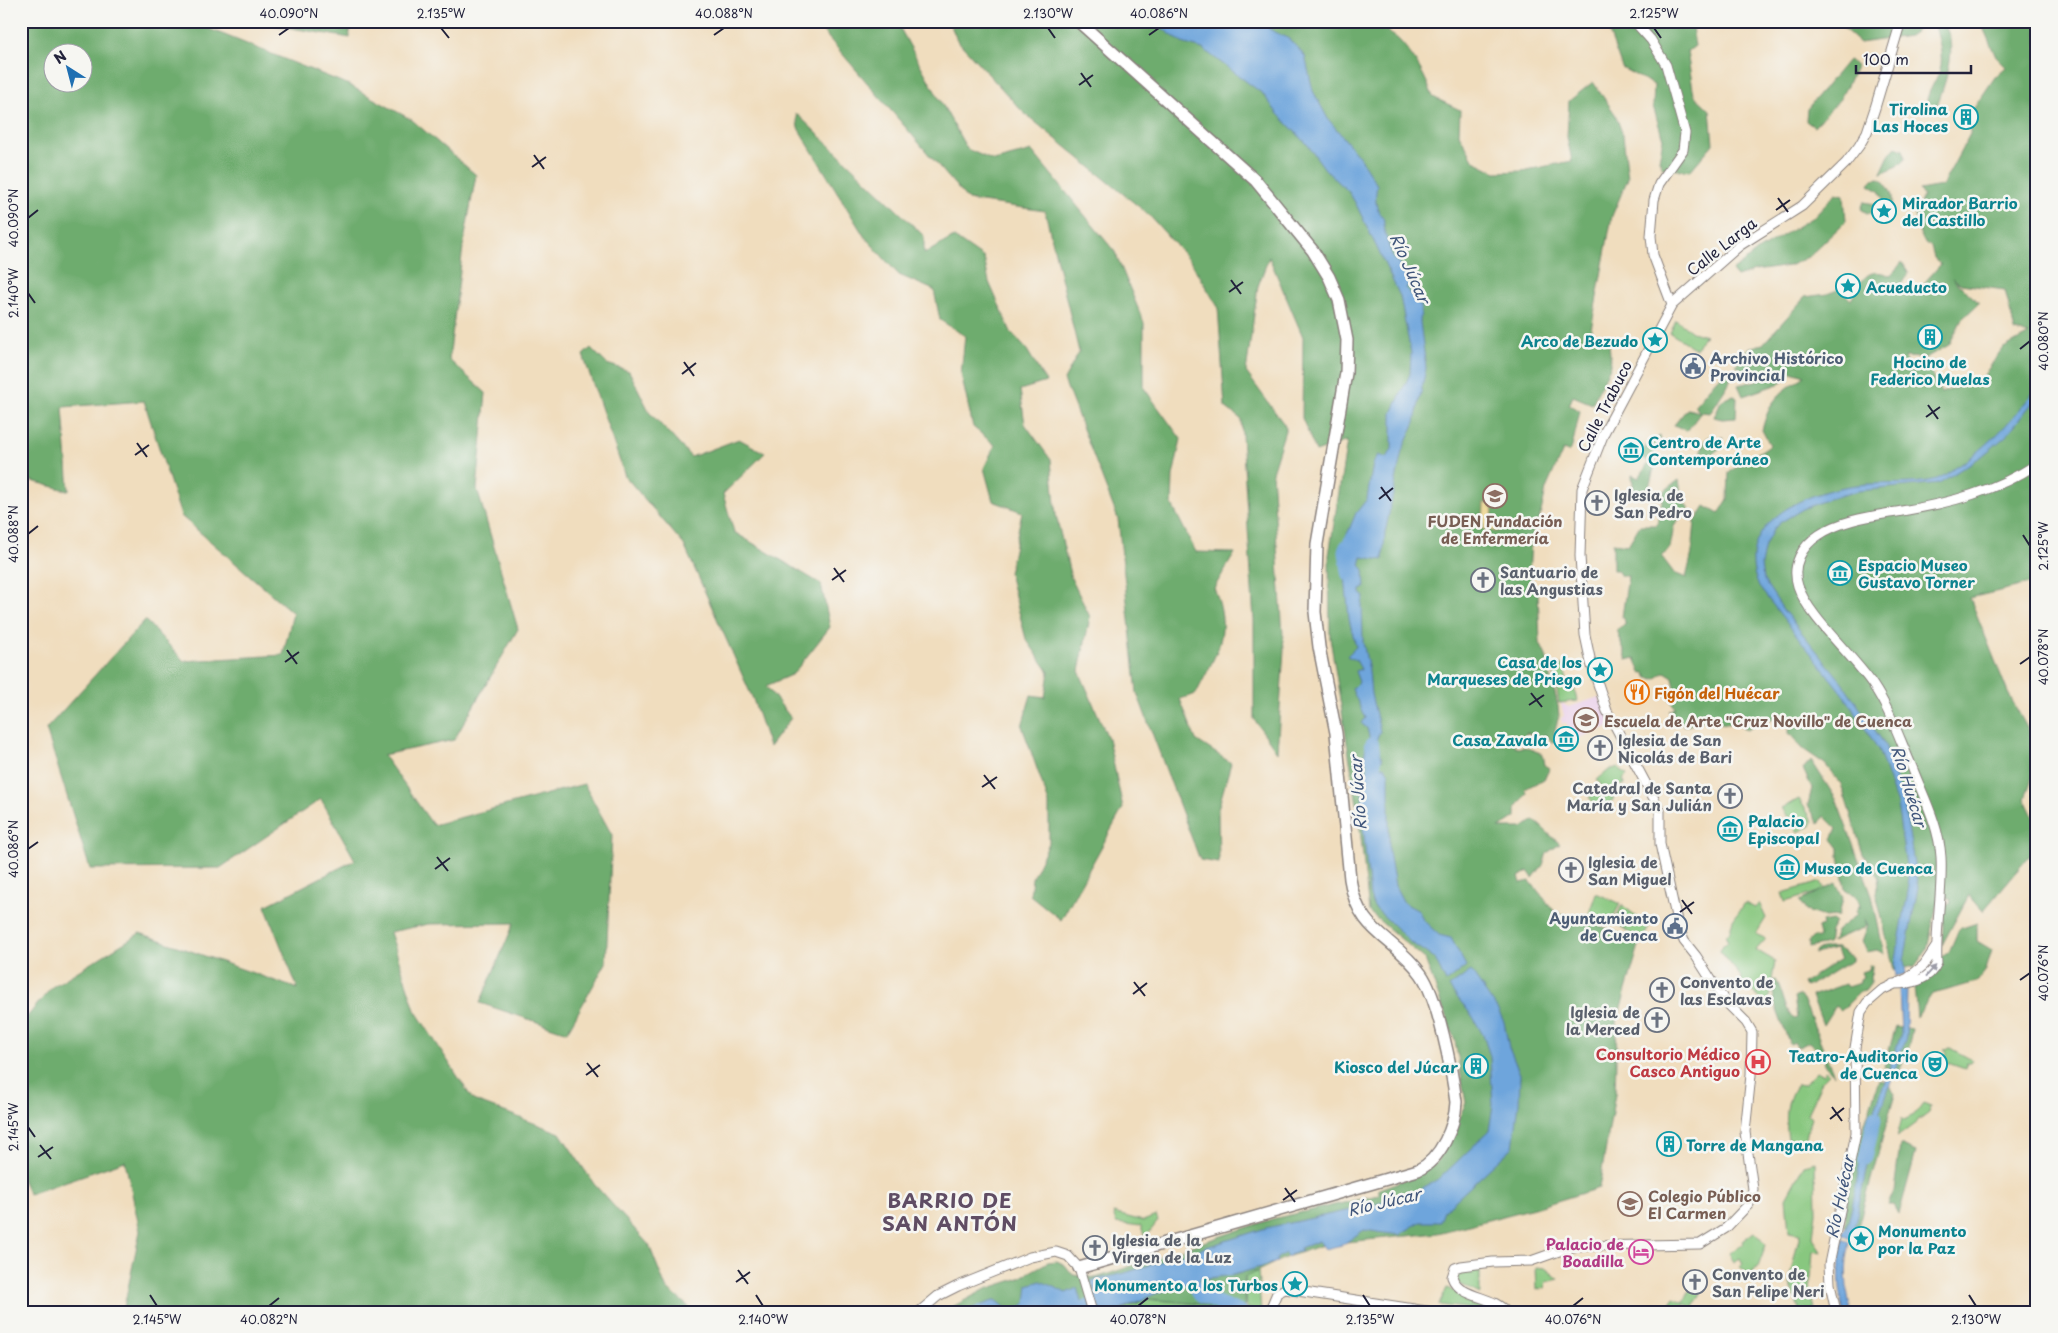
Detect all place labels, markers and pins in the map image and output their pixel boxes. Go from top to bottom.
place label: Tirolina Las Hoces [1873,97,1949,137]
building icon: Tirolina Las Hoces [1953,104,1979,130]
place label: Mirador Barrio del Castillo [1902,191,2018,231]
place icon: Mirador Barrio del Castillo [1871,198,1897,224]
place icon: Acueducto [1835,273,1861,299]
place label: Acueducto [1866,275,1947,298]
building icon: Hocino de Federico Muelas [1917,324,1943,350]
place icon: Arco de Bezudo [1642,327,1668,353]
place label: Arco de Bezudo [1521,329,1638,352]
place label: Archivo Histórico Provincial [1710,346,1843,386]
place label: Hocino de Federico Muelas [1870,350,1990,390]
public building icon: Archivo Histórico Provincial [1680,353,1706,379]
place label: Centro de Arte Contemporáneo [1648,430,1769,470]
museum icon: Centro de Arte Contemporáneo [1618,437,1644,463]
school or university icon: FUDEN Fundación de Enfermería [1482,483,1508,509]
place label: Iglesia de San Pedro [1614,483,1692,523]
church icon: Iglesia de San Pedro [1584,490,1610,516]
place label: FUDEN Fundación de Enfermería [1427,509,1563,549]
place label: Espacio Museo Gustavo Torner [1858,553,1975,593]
place label: Santuario de las Angustias [1500,560,1603,600]
museum icon: Espacio Museo Gustavo Torner [1827,560,1853,586]
church icon: Santuario de las Angustias [1470,567,1496,593]
place label: Casa de los Marqueses de Priego [1427,650,1582,690]
place icon: Casa de los Marqueses de Priego [1587,657,1613,683]
restaurant icon: Figón del Huécar [1624,679,1650,705]
place label: Figón del Huécar [1654,681,1780,704]
school or university icon: Escuela de Arte "Cruz Novillo" de Cuenca [1573,707,1599,733]
place label: Escuela de Arte "Cruz Novillo" de Cuenca [1604,709,1912,732]
museum icon: Casa Zavala [1553,726,1579,752]
place label: Casa Zavala [1452,728,1549,751]
place label: Iglesia de San Nicolás de Bari [1618,728,1732,768]
church icon: Iglesia de San Nicolás de Bari [1587,735,1613,761]
place label: Catedral de Santa María y San Julián [1567,776,1712,816]
church icon: Catedral de Santa María y San Julián [1717,783,1743,809]
place label: Palacio Episcopal [1748,809,1820,849]
museum icon: Palacio Episcopal [1717,816,1743,842]
place label: Iglesia de San Miguel [1588,850,1672,890]
museum icon: Museo de Cuenca [1774,854,1800,880]
place label: Museo de Cuenca [1804,856,1933,879]
church icon: Iglesia de San Miguel [1558,857,1584,883]
place label: Ayuntamiento de Cuenca [1549,906,1658,946]
public building icon: Ayuntamiento de Cuenca [1662,913,1688,939]
place label: Convento de las Esclavas [1680,970,1773,1010]
church icon: Convento de las Esclavas [1649,977,1675,1003]
place label: Iglesia de la Merced [1566,1000,1640,1040]
church icon: Iglesia de la Merced [1644,1007,1670,1033]
place label: Consultorio Médico Casco Antiguo [1596,1042,1740,1082]
place label: Teatro-Auditorio de Cuenca [1789,1044,1918,1084]
hospital icon: Consultorio Médico Casco Antiguo [1745,1049,1771,1075]
theatre icon: Teatro-Auditorio de Cuenca [1922,1051,1948,1077]
building icon: Kiosco del Júcar [1463,1053,1489,1079]
place label: Kiosco del Júcar [1334,1055,1458,1078]
building icon: Torre de Mangana [1656,1131,1682,1157]
place label: Torre de Mangana [1686,1133,1824,1156]
place label: Colegio Público El Carmen [1648,1184,1761,1224]
school or university icon: Colegio Público El Carmen [1617,1191,1643,1217]
place label: Monumento por la Paz [1878,1219,1967,1259]
place icon: Monumento por la Paz [1848,1226,1874,1252]
place label: Iglesia de la Virgen de la Luz [1112,1228,1232,1268]
place label: Palacio de Boadilla [1546,1232,1624,1272]
church icon: Iglesia de la Virgen de la Luz [1082,1235,1108,1261]
hotel icon: Palacio de Boadilla [1628,1239,1654,1265]
place label: Convento de San Felipe Neri [1712,1262,1825,1302]
church icon: Convento de San Felipe Neri [1682,1269,1708,1295]
place icon: Monumento a los Turbos [1282,1271,1308,1297]
place label: Monumento a los Turbos [1094,1273,1278,1296]

